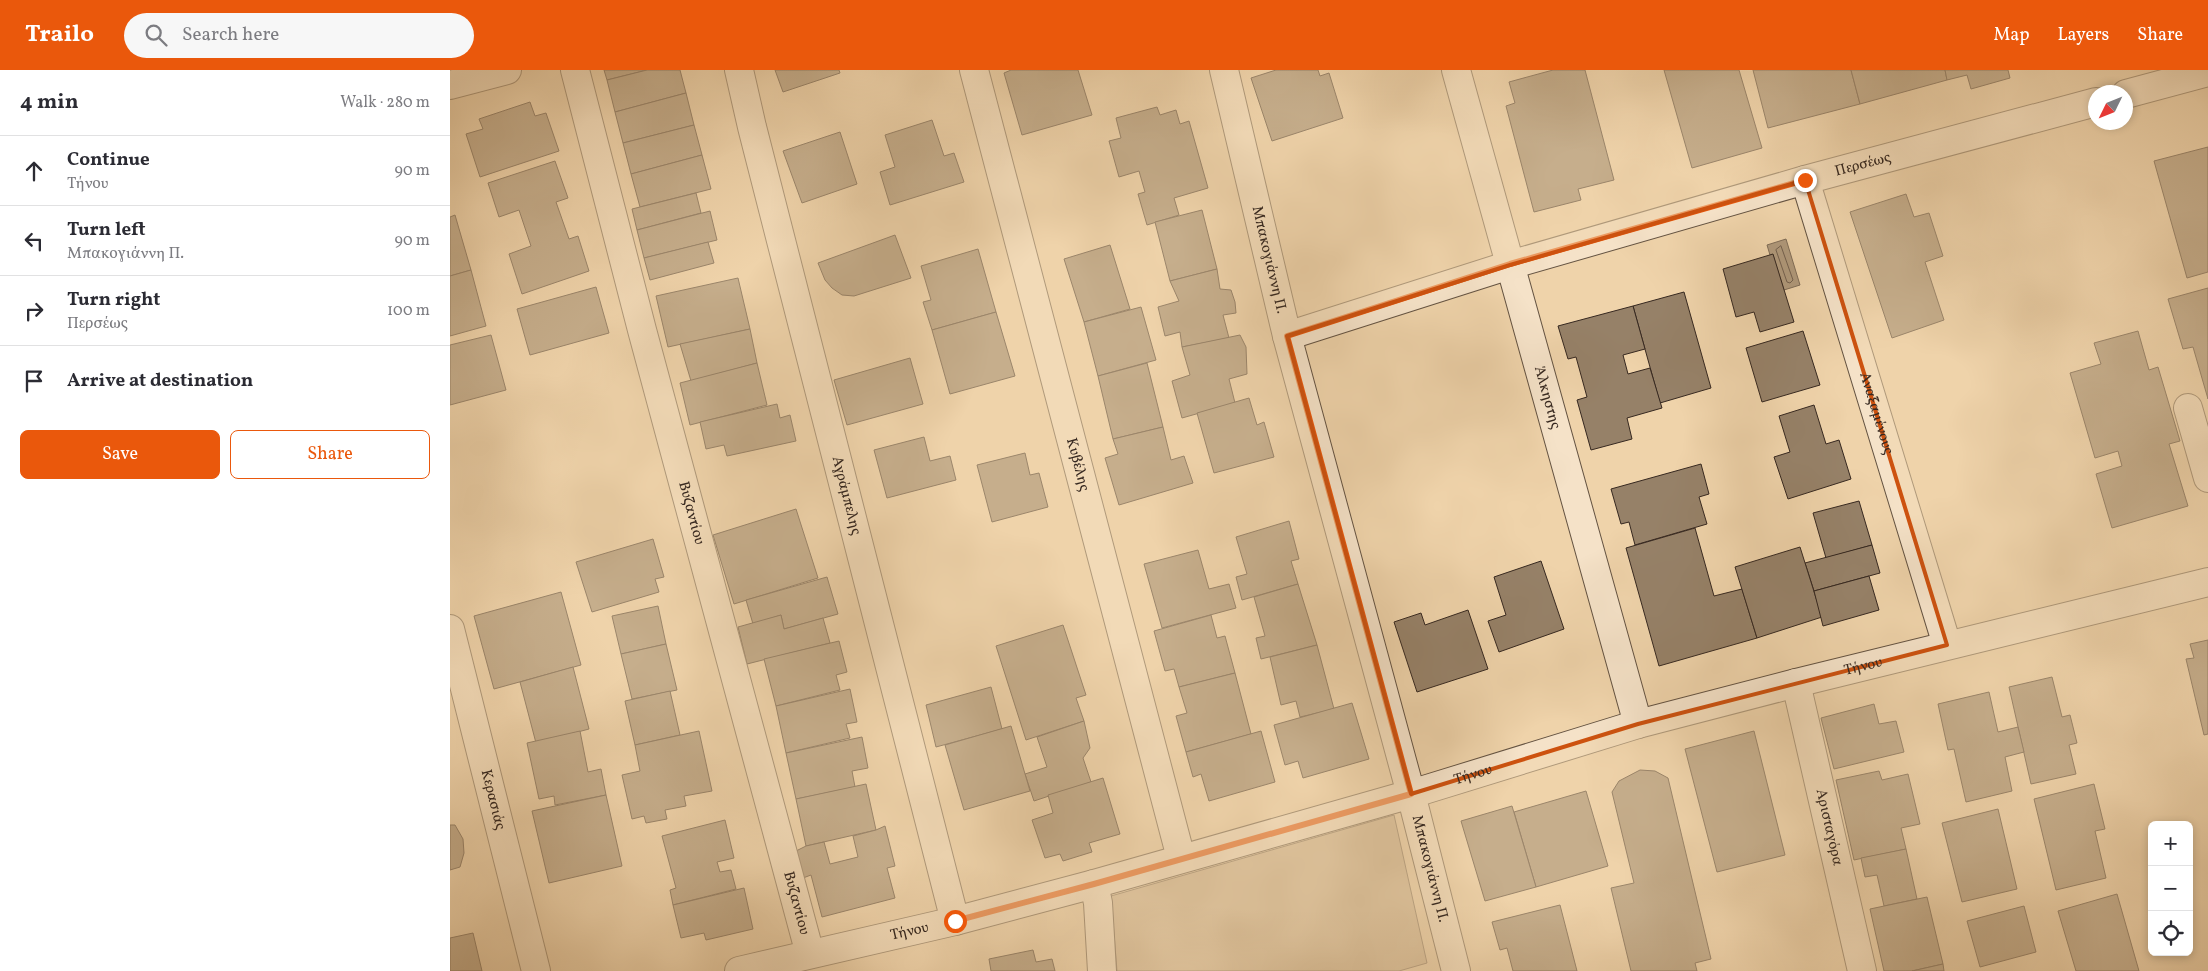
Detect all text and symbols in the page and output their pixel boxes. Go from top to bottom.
search box [124,13,474,58]
text: Trailo [25,18,94,52]
icon: search [142,21,170,49]
text: Search here [182,22,279,48]
text: Map [1993,23,2029,48]
text: Layers [2057,23,2109,48]
text: Share [2137,23,2183,48]
north arrow [2088,85,2133,130]
text: 4 min [20,88,79,117]
text: Walk · 280 m [340,92,430,114]
text: Continue [67,147,150,173]
street label: Περσέως [1833,147,1893,182]
icon: ahead [20,157,48,185]
text: 90 m [394,160,430,182]
route end [1794,169,1817,192]
text: Τήνου [67,173,109,195]
street label: Μπακογιάννη Π. [1246,204,1292,316]
text: Turn left [67,217,146,243]
icon: left [20,227,48,255]
text: 90 m [394,230,430,252]
text: Μπακογιάννη Π. [67,243,184,265]
text: Turn right [67,287,160,313]
icon: right [20,297,48,325]
text: 100 m [387,300,430,322]
text: Περσέως [67,313,128,335]
street label: Άλκηστης [1528,364,1566,432]
icon: arrive [20,367,48,395]
text: Arrive at destination [67,368,253,394]
street label: Αναξαμένους [1854,370,1899,457]
button: Save [20,430,220,479]
button: Share [230,430,430,479]
street label: Κυβέλης [1061,436,1095,494]
street label: Αγράμπελης [826,454,866,538]
street label: Βυζαντίου [673,479,710,547]
street label: Τήνου [1842,652,1885,681]
street label: Τήνου [1451,759,1495,791]
street label: Κερασιάς [475,767,511,832]
street label: Αρισταγόρα [1810,787,1848,868]
street label: Μπακογιάννη Π. [1406,813,1454,925]
map controls [2148,821,2193,956]
button: + [2148,821,2193,866]
button: − [2148,866,2193,911]
street label: Βυζαντίου [778,869,815,937]
route start [944,910,967,933]
button: locate [2148,911,2193,956]
street label: Τήνου [888,917,931,946]

